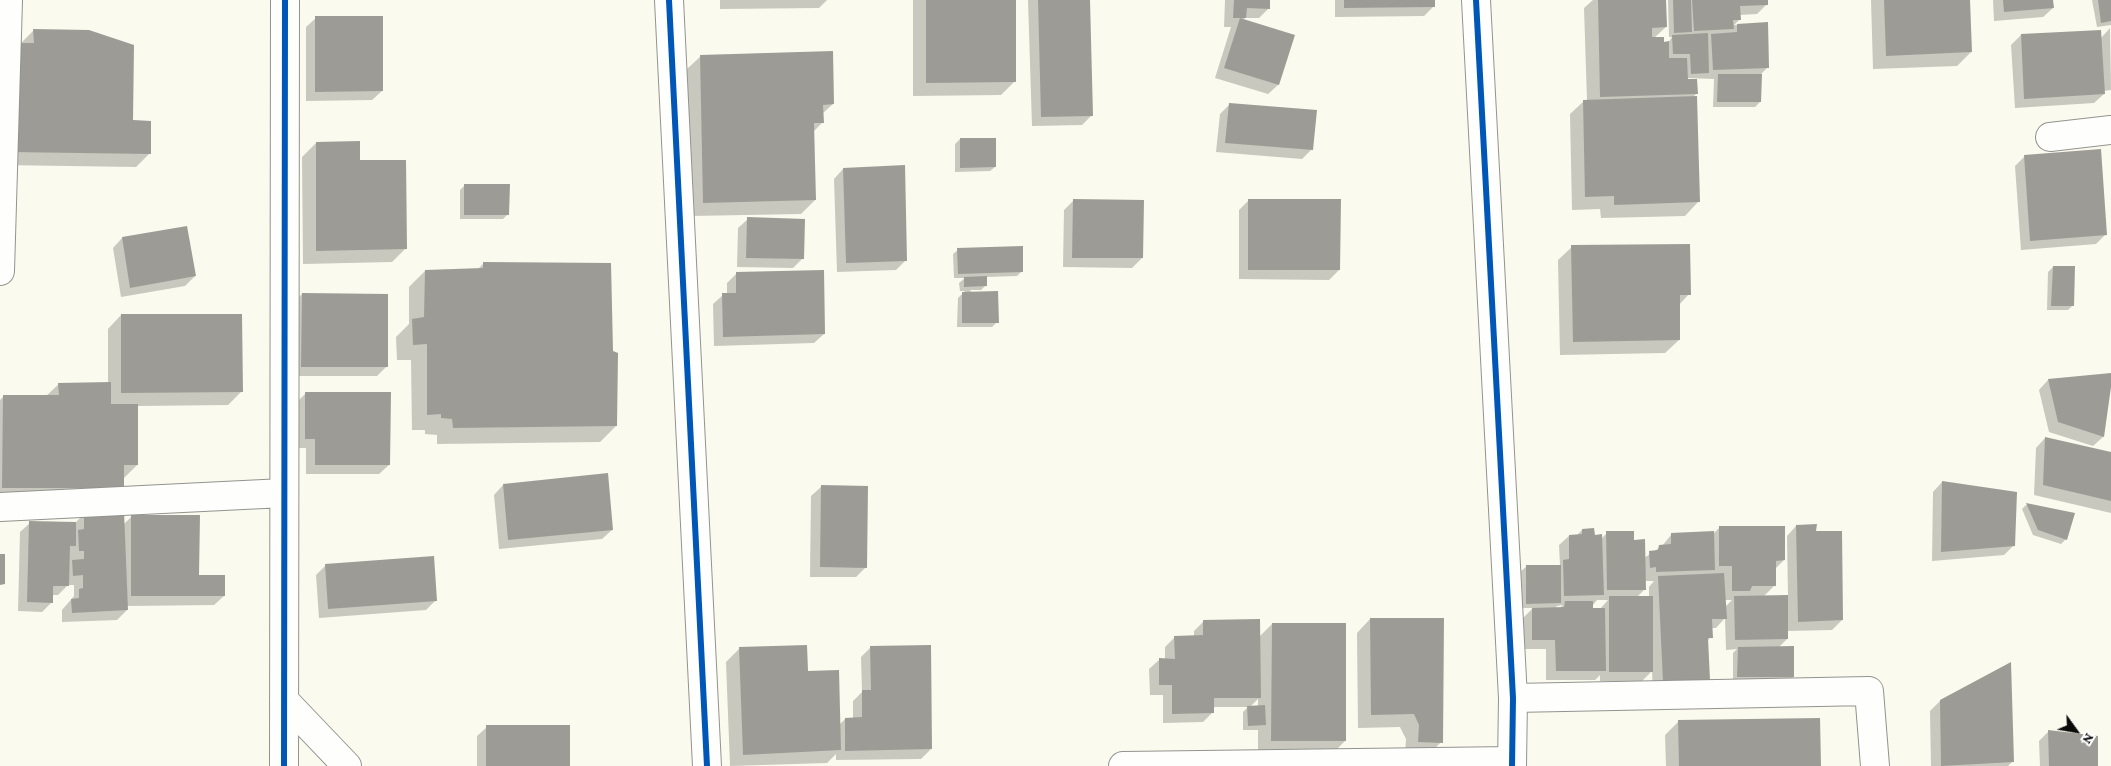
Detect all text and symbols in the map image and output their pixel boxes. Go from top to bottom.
north arrow [2051,706,2101,756]
text: N [2079,731,2098,747]

